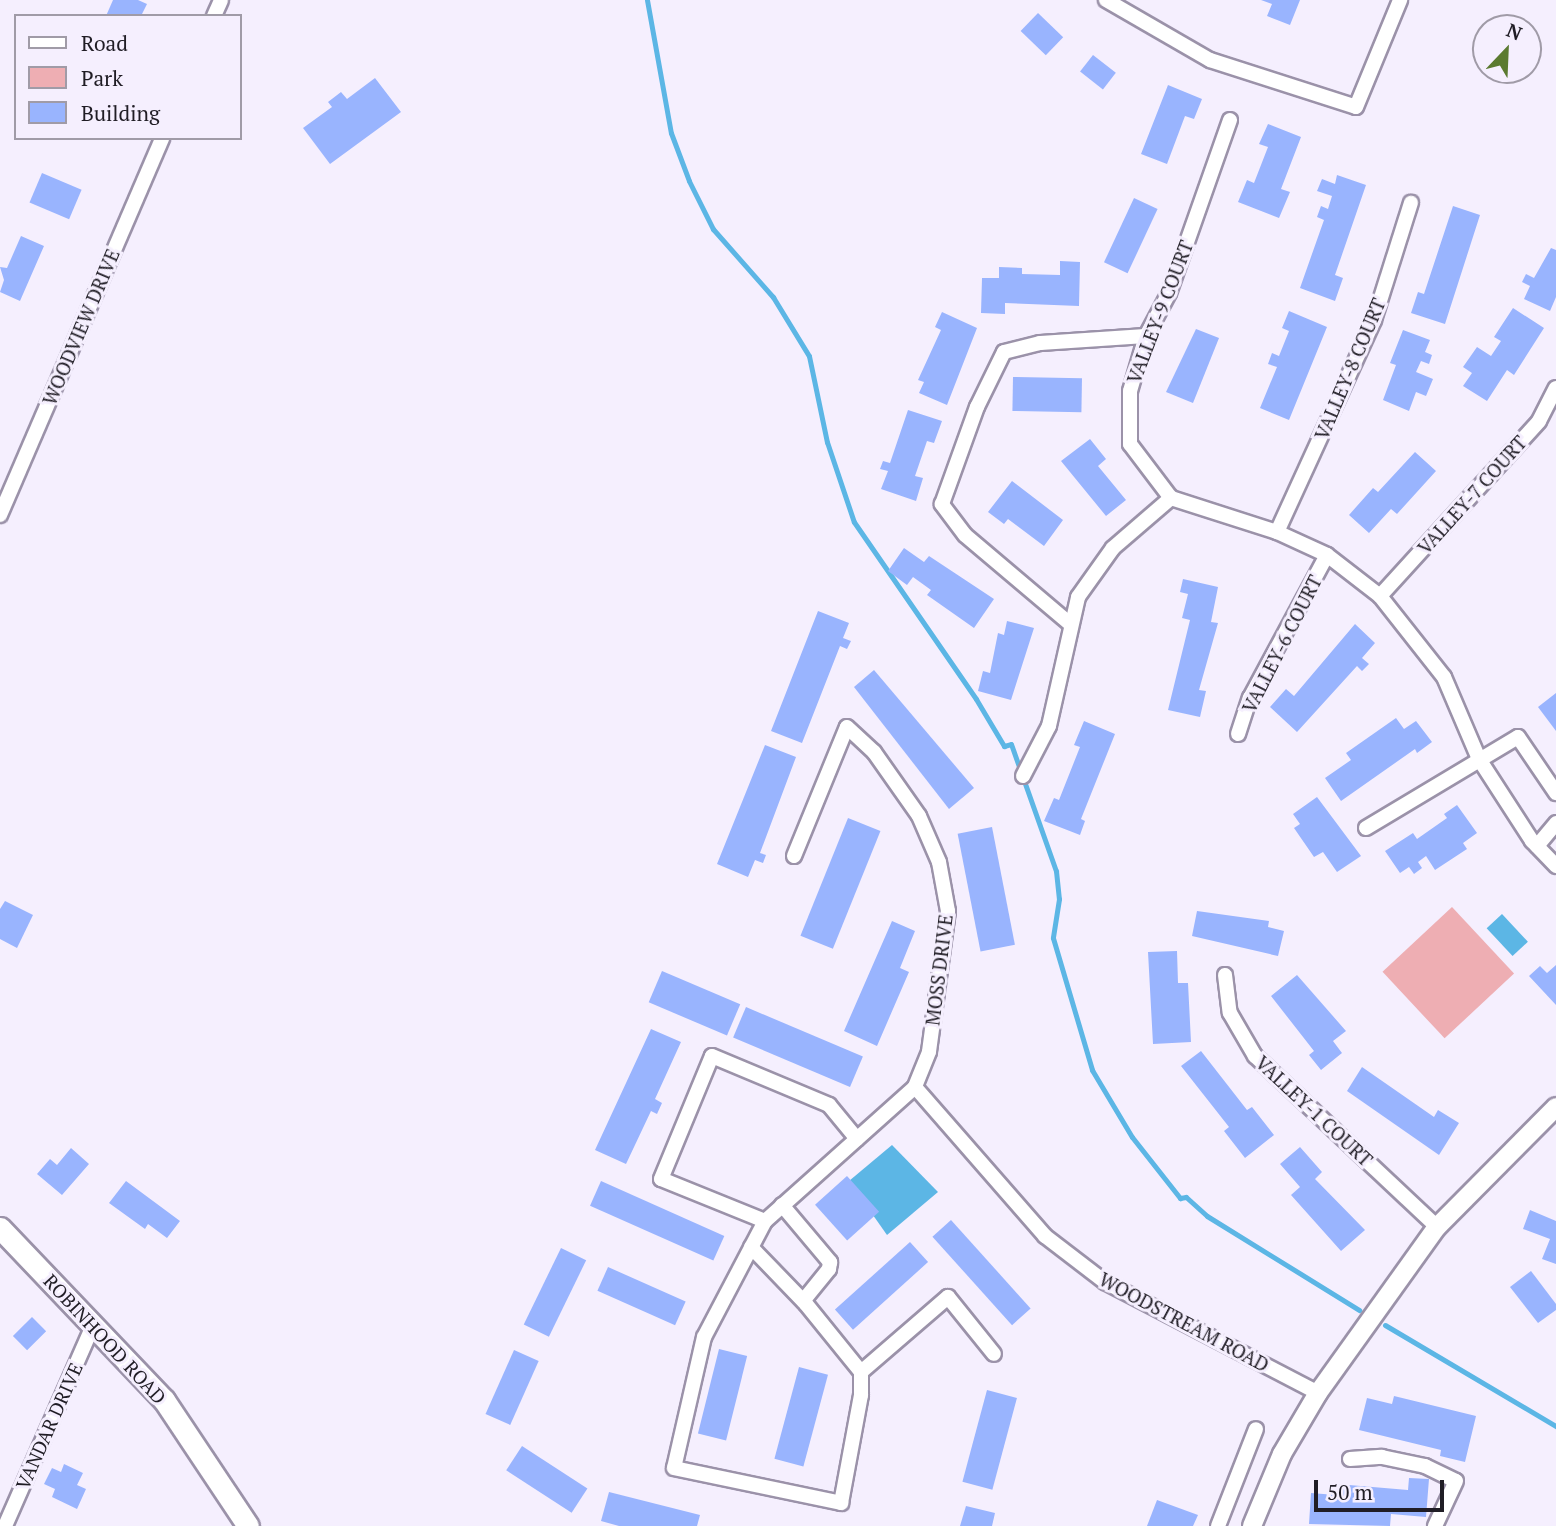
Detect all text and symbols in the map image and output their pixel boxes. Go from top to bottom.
legend [14,14,242,140]
north arrow [1472,14,1542,84]
text: N [1503,17,1526,45]
text: Road [81,29,128,57]
text: Park [81,64,123,92]
text: Building [81,99,160,127]
street label: VALLEY-9 COURT [1122,237,1198,387]
street label: WOODVIEW DRIVE [38,246,124,408]
street label: VALLEY-8 COURT [1310,295,1390,443]
street label: VALLEY-7 COURT [1413,431,1531,559]
street label: VALLEY-6 COURT [1237,571,1327,717]
street label: MOSS DRIVE [921,913,957,1027]
street label: VALLEY-1 COURT [1251,1051,1377,1171]
street label: WOODSTREAM ROAD [1095,1268,1273,1376]
street label: ROBINHOOD ROAD [39,1269,171,1409]
street label: VANDAR DRIVE [11,1359,87,1493]
scale bar [1318,1466,1448,1510]
text: 50 m [1327,1478,1373,1506]

